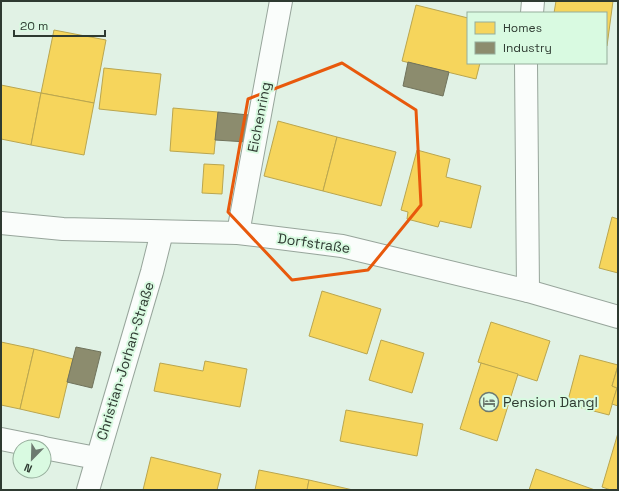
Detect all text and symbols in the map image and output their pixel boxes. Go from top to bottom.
scale bar [14,12,105,38]
legend [467,12,607,64]
text: 20 m [20,18,48,34]
text: Homes [503,20,542,36]
text: Industry [503,40,552,56]
street label: Eichenring [243,80,275,154]
street label: Dorfstraße [277,229,351,257]
street label: Christian-Jorhan-Straße [92,279,158,443]
hotel icon: Pension Dangl [478,391,500,413]
place label: Pension Dangl [503,393,598,411]
north arrow [12,439,52,479]
text: N [22,460,34,476]

